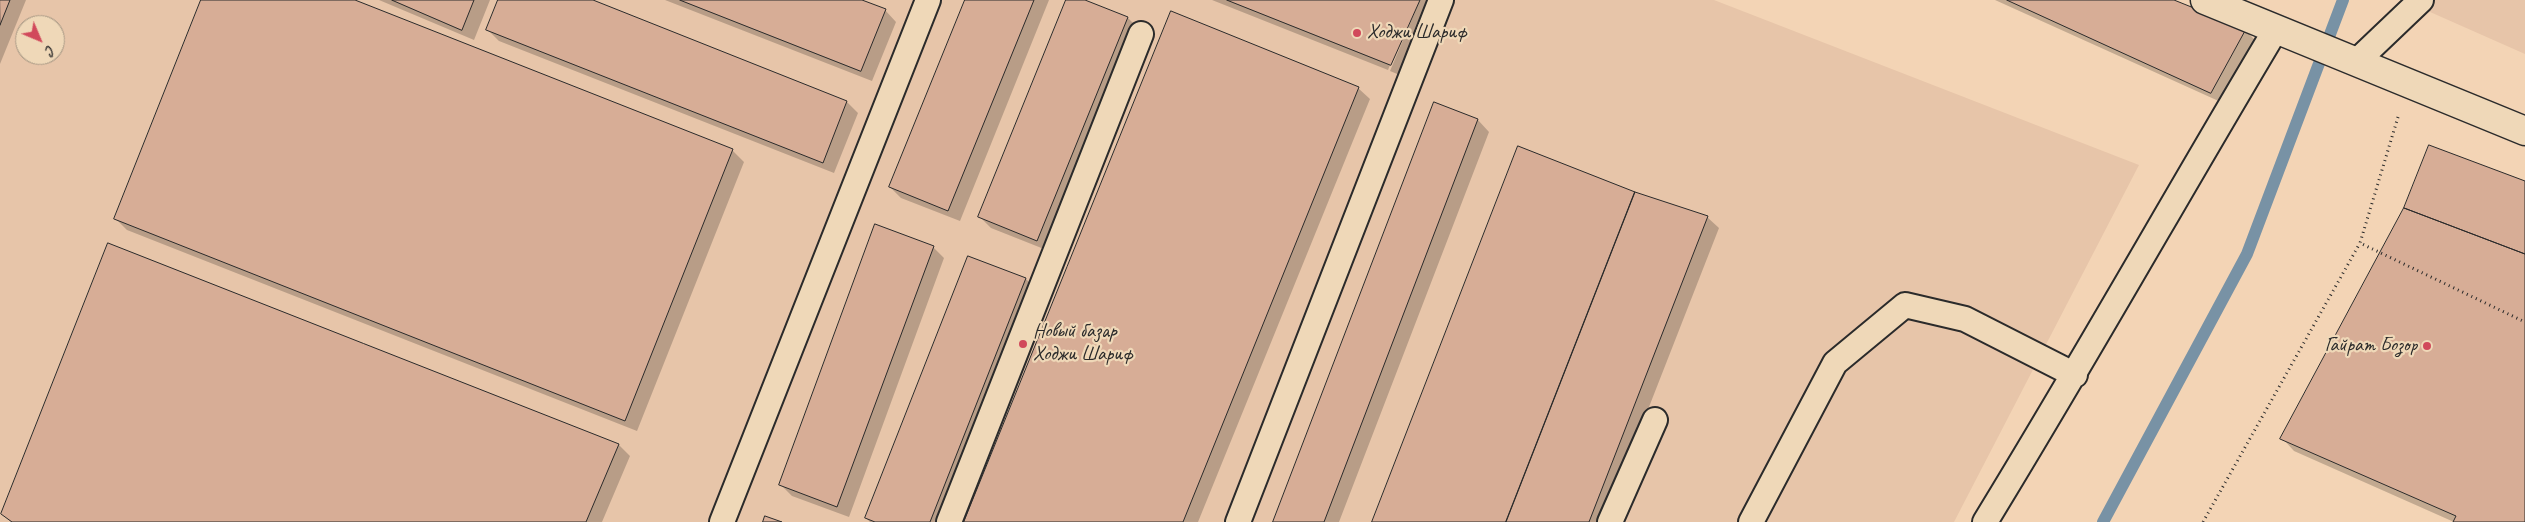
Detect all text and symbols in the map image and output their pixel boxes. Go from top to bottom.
north arrow [15,15,65,65]
place label: Ходжи Шариф [1367,21,1466,45]
marker: Ходжи Шариф [1351,27,1363,39]
text: С [42,42,59,59]
place label: Новый базар Ходжи Шариф [1033,320,1132,367]
place label: Гайрат Бозор [2325,334,2417,358]
marker: Новый базар Ходжи Шариф [1017,338,1029,350]
marker: Гайрат Бозор [2421,340,2433,352]

